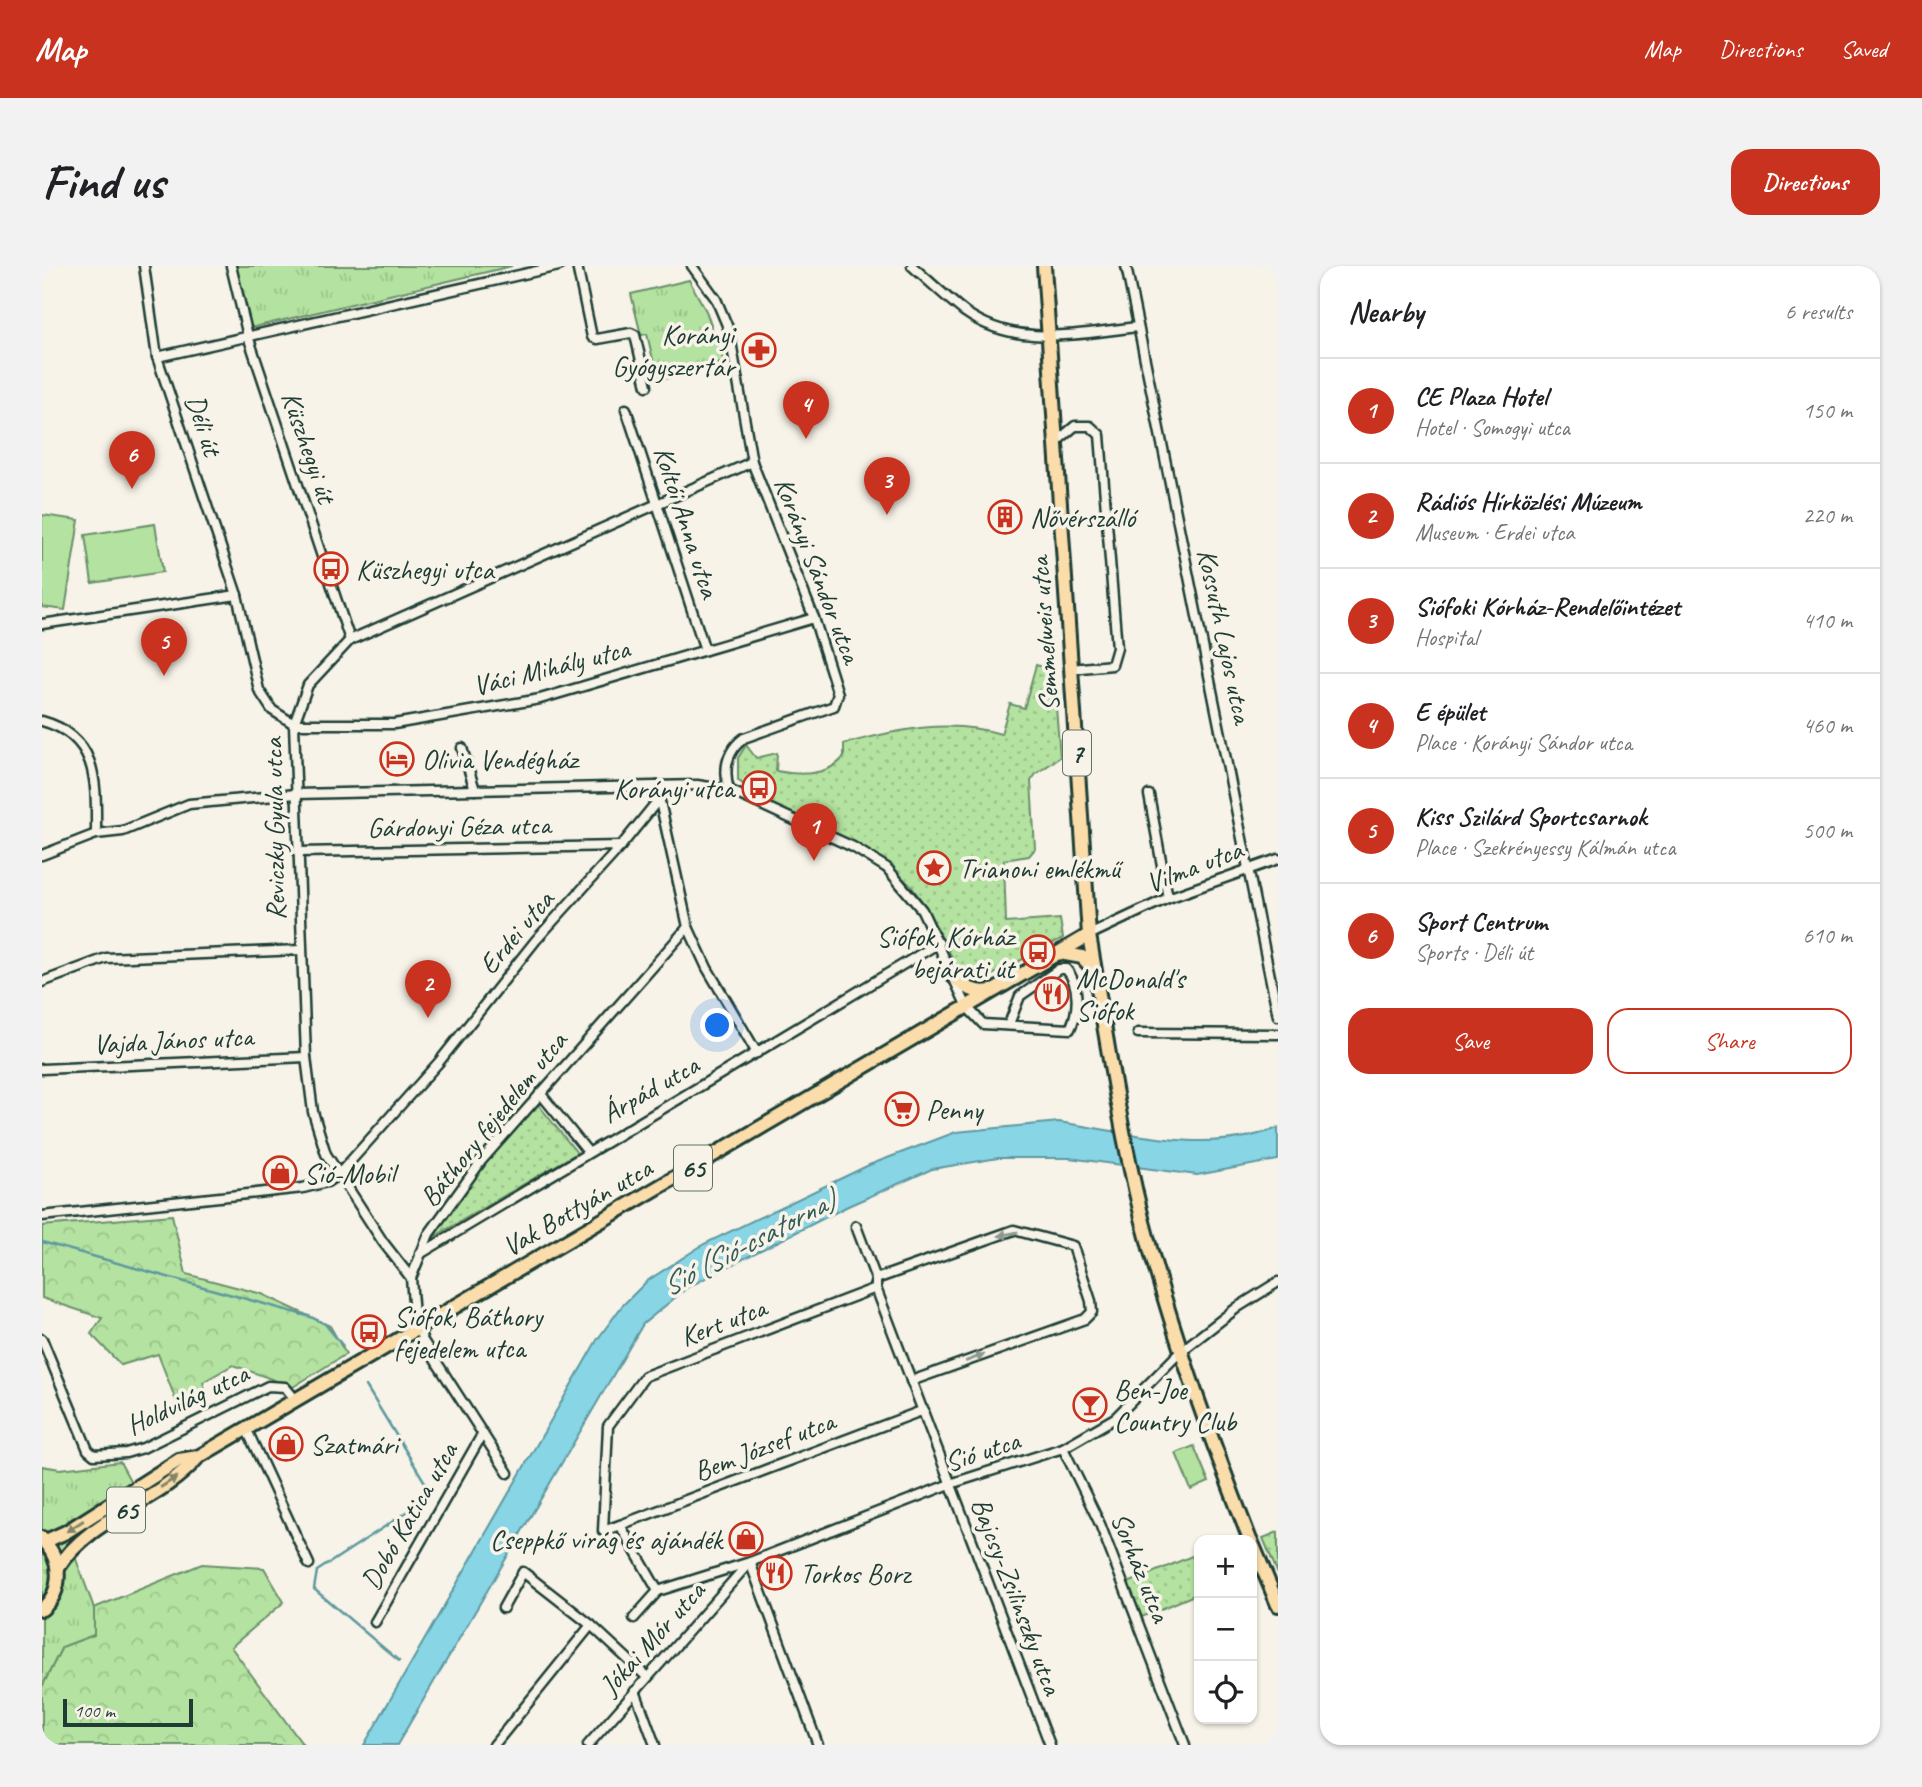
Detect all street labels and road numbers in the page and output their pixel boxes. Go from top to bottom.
street label: Küszhegyi út [274,387,345,510]
street label: Déli út [178,390,231,462]
street label: Koltói Anna utca [646,442,728,604]
street label: Korányi Sándor utca [767,472,870,670]
street label: Kossuth Lajos utca [1189,546,1261,729]
street label: Semmelweis utca [1021,553,1067,713]
street label: Váci Mihály utca [469,630,635,703]
road number: 7 [1063,730,1091,775]
street label: Reviczky Gyula utca [255,736,293,921]
street label: Gárdonyi Géza utca [367,807,553,845]
street label: Vilma utca [1141,831,1249,900]
street label: Erdei utca [471,882,562,981]
street label: Vajda János utca [92,1018,256,1062]
street label: Báthory fejedelem utca [412,1023,575,1214]
street label: Árpád utca [595,1046,706,1131]
road number: 65 [674,1146,712,1191]
street label: Vak Bottyán utca [496,1149,659,1264]
street label: Kert utca [675,1289,773,1354]
street label: Holdvilág utca [120,1355,255,1443]
street label: Bem József utca [689,1402,842,1489]
street label: Sió utca [940,1422,1026,1480]
street label: Dobó Katica utca [353,1435,466,1596]
road number: 65 [107,1488,145,1532]
street label: Bajcsy-Zsilinszky utca [963,1493,1071,1701]
street label: Sorház utca [1103,1507,1179,1629]
street label: Jókai Mór utca [590,1573,713,1704]

